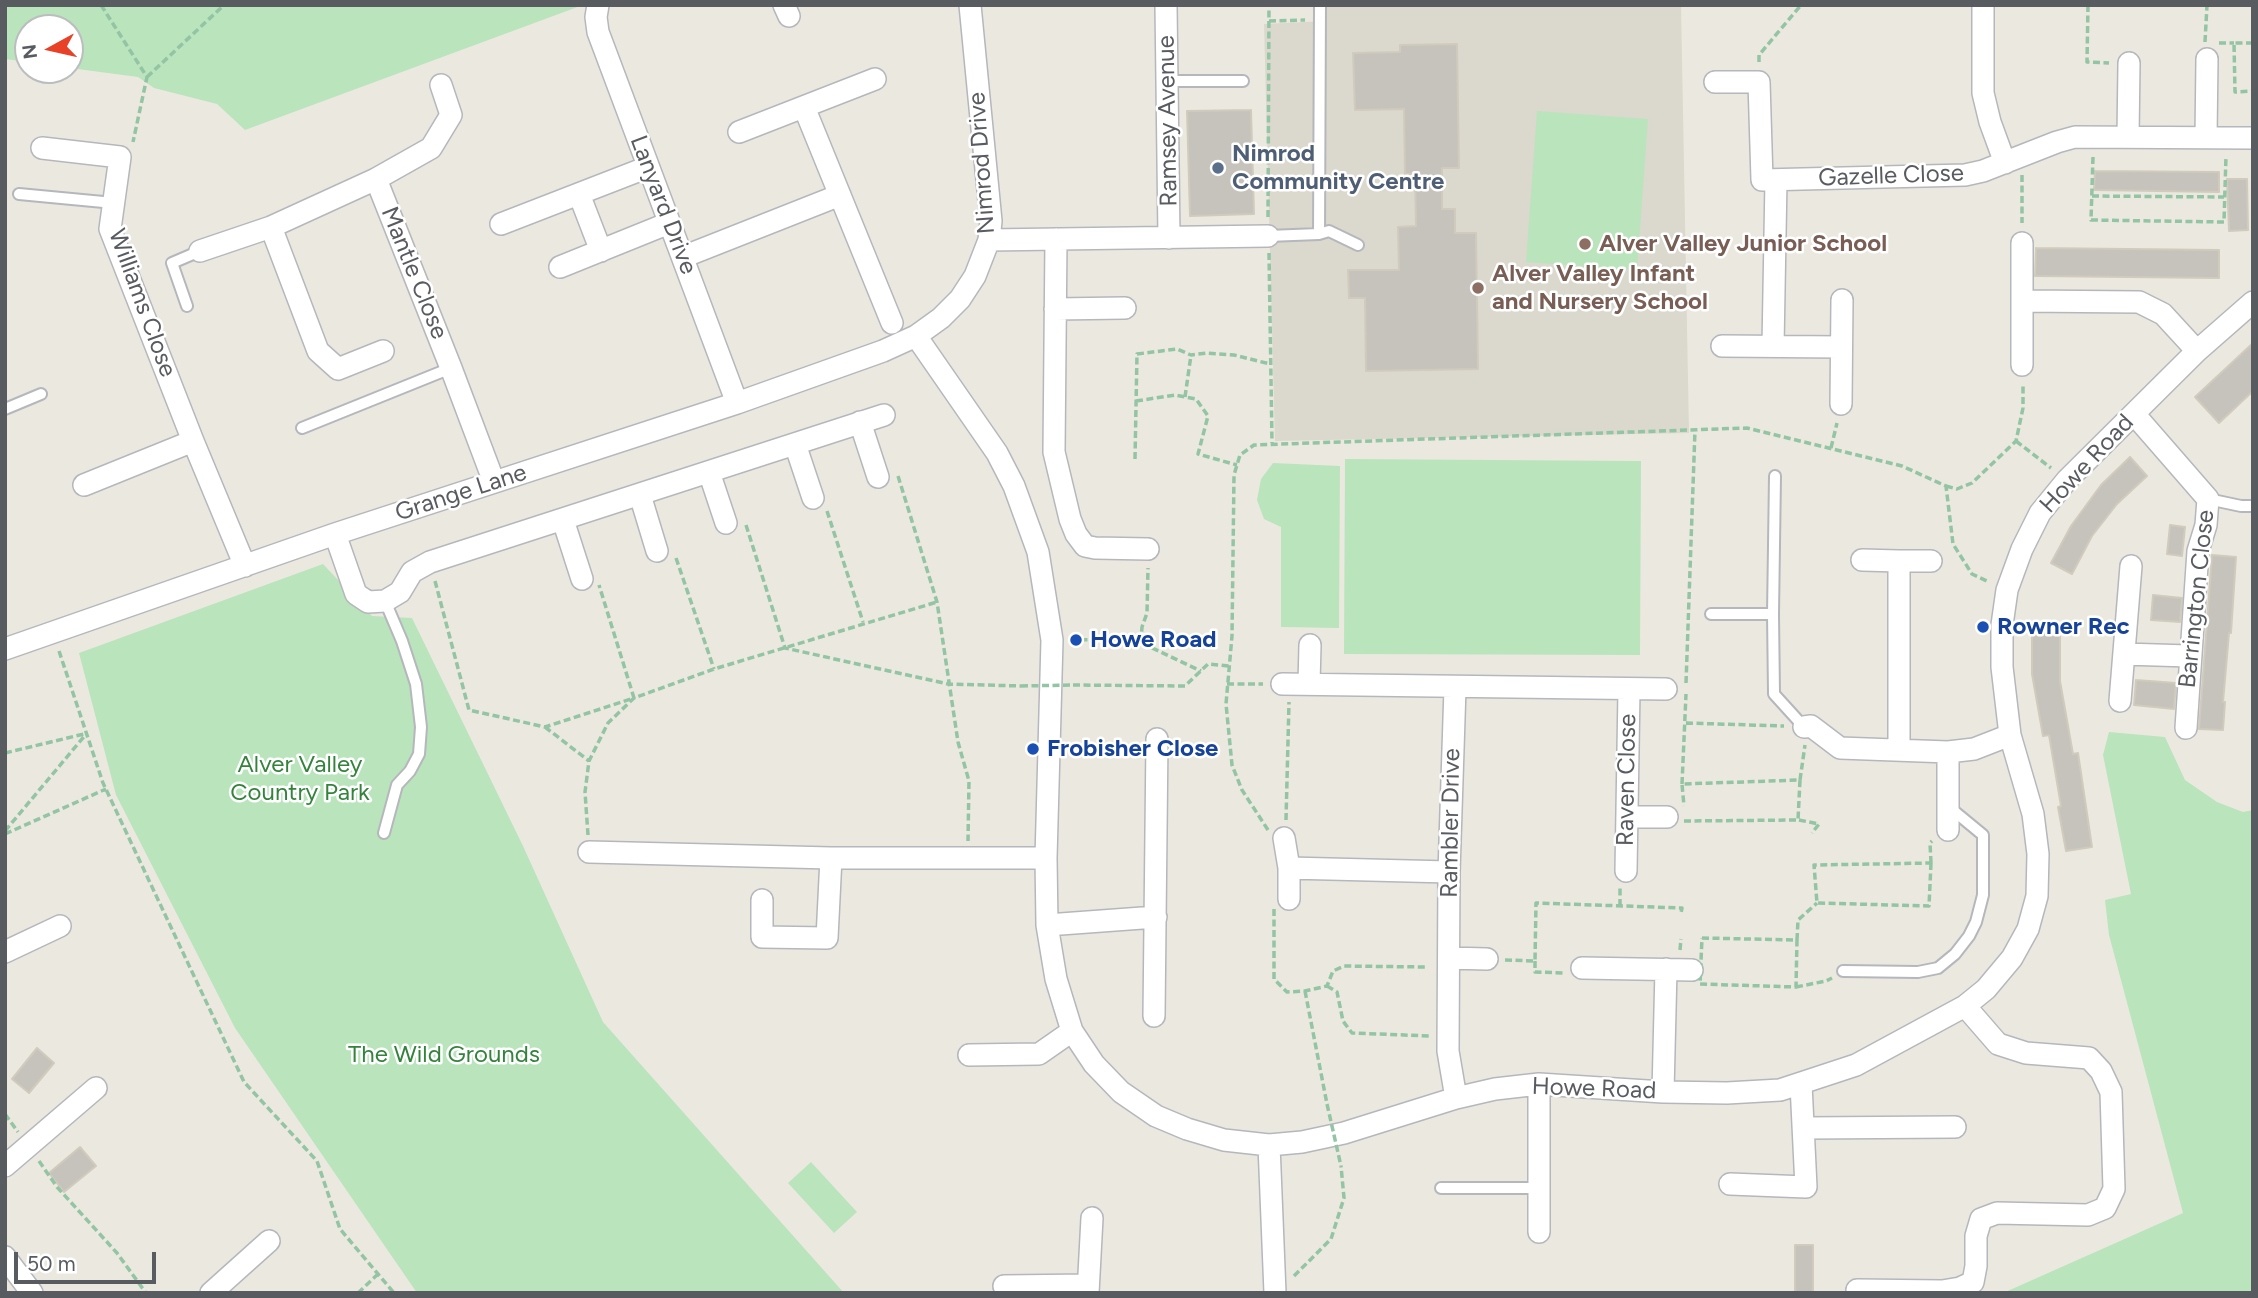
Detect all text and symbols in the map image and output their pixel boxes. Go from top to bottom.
north arrow [14,14,84,84]
street label: Ramsey Avenue [1152,35,1184,207]
text: N [17,43,42,61]
street label: Nimrod Drive [963,91,1001,235]
street label: Lanyard Drive [623,132,703,278]
place label: Nimrod Community Centre [1232,140,1444,196]
street label: Gazelle Close [1818,159,1964,193]
marker: Nimrod Community Centre [1210,160,1226,176]
street label: Mantle Close [374,203,454,343]
street label: Williams Close [102,225,182,381]
place label: Alver Valley Junior School [1599,230,1887,258]
marker: Alver Valley Junior School [1577,236,1593,252]
place label: Alver Valley Infant and Nursery School [1492,260,1708,316]
marker: Alver Valley Infant and Nursery School [1470,280,1486,296]
street label: Howe Road [2034,409,2140,519]
street label: Grange Lane [392,458,530,528]
street label: Barrington Close [2173,508,2221,690]
place label: Rowner Rec [1997,613,2130,641]
marker: Rowner Rec [1975,619,1991,635]
place label: Howe Road [1090,626,1217,654]
marker: Howe Road [1068,632,1084,648]
street label: Raven Close [1611,714,1643,846]
place label: Frobisher Close [1047,735,1218,763]
marker: Frobisher Close [1025,741,1041,757]
street label: Rambler Drive [1435,748,1467,898]
park label: Alver Valley Country Park [230,751,370,807]
park label: The Wild Grounds [348,1041,540,1069]
street label: Howe Road [1531,1072,1657,1106]
scale bar [18,1238,159,1282]
text: 50 m [27,1251,76,1276]

